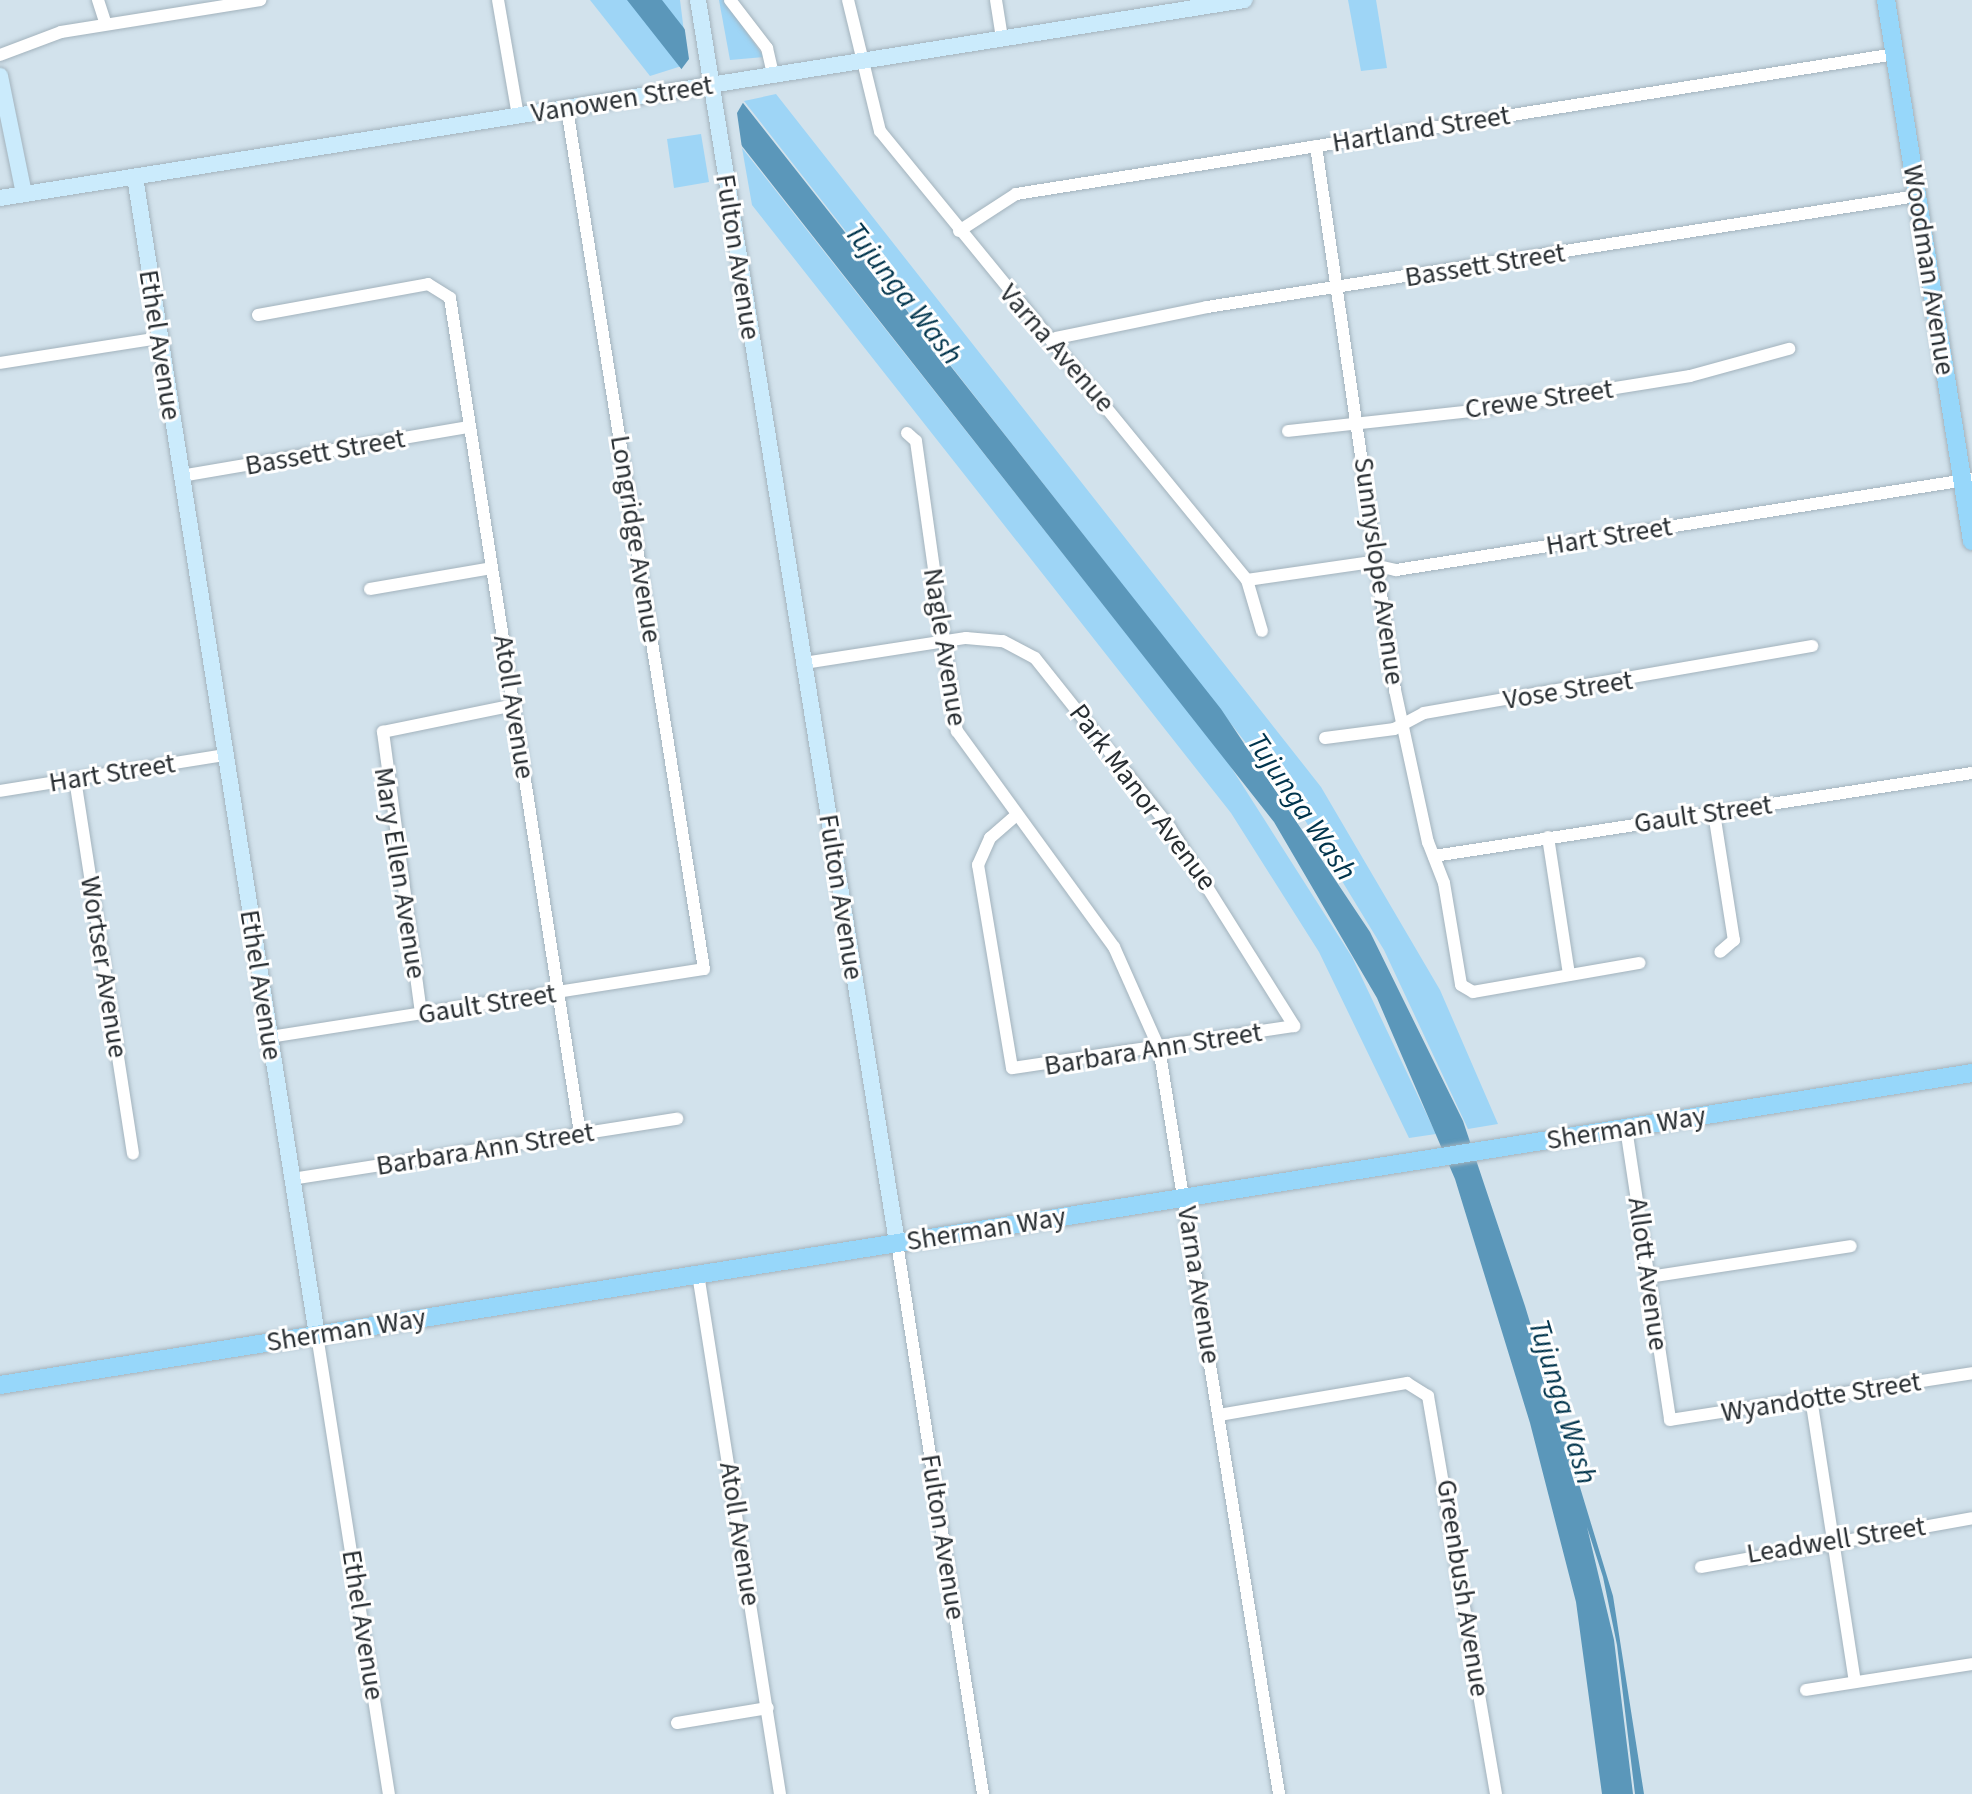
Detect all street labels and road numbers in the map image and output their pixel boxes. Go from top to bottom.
street label: Vanowen Street [529,68,715,130]
street label: Hartland Street [1330,98,1512,160]
street label: Woodman Avenue [1896,162,1962,378]
street label: Fulton Avenue [708,172,768,342]
street label: Bassett Street [1402,236,1568,294]
street label: Ethel Avenue [132,267,188,423]
street label: Varna Avenue [992,277,1122,419]
street label: Crewe Street [1463,372,1615,426]
street label: Bassett Street [242,421,408,483]
street label: Longridge Avenue [603,433,669,645]
street label: Sunnyslope Avenue [1346,455,1412,687]
street label: Hart Street [1544,509,1674,563]
street label: Nagle Avenue [916,566,974,728]
street label: Atoll Avenue [486,633,542,781]
street label: Vose Street [1501,663,1635,717]
street label: Park Manor Avenue [1062,697,1224,897]
street label: Hart Street [47,746,177,800]
street label: Mary Ellen Avenue [367,765,433,981]
street label: Gault Street [1632,788,1774,840]
street label: Fulton Avenue [811,812,871,982]
street label: Wortser Avenue [73,874,135,1060]
street label: Ethel Avenue [233,907,289,1063]
street label: Gault Street [416,977,558,1031]
street label: Barbara Ann Street [1042,1015,1264,1083]
street label: Sherman Way [1544,1099,1708,1157]
street label: Barbara Ann Street [374,1115,596,1183]
street label: Allott Avenue [1621,1195,1675,1353]
street label: Sherman Way [904,1200,1068,1258]
street label: Varna Avenue [1170,1204,1228,1366]
street label: Sherman Way [264,1301,428,1359]
street label: Wyandotte Street [1719,1365,1923,1429]
street label: Fulton Avenue [913,1452,973,1622]
street label: Atoll Avenue [712,1460,768,1608]
street label: Greenbush Avenue [1429,1477,1497,1699]
street label: Leadwell Street [1744,1509,1928,1571]
street label: Ethel Avenue [335,1547,391,1703]

